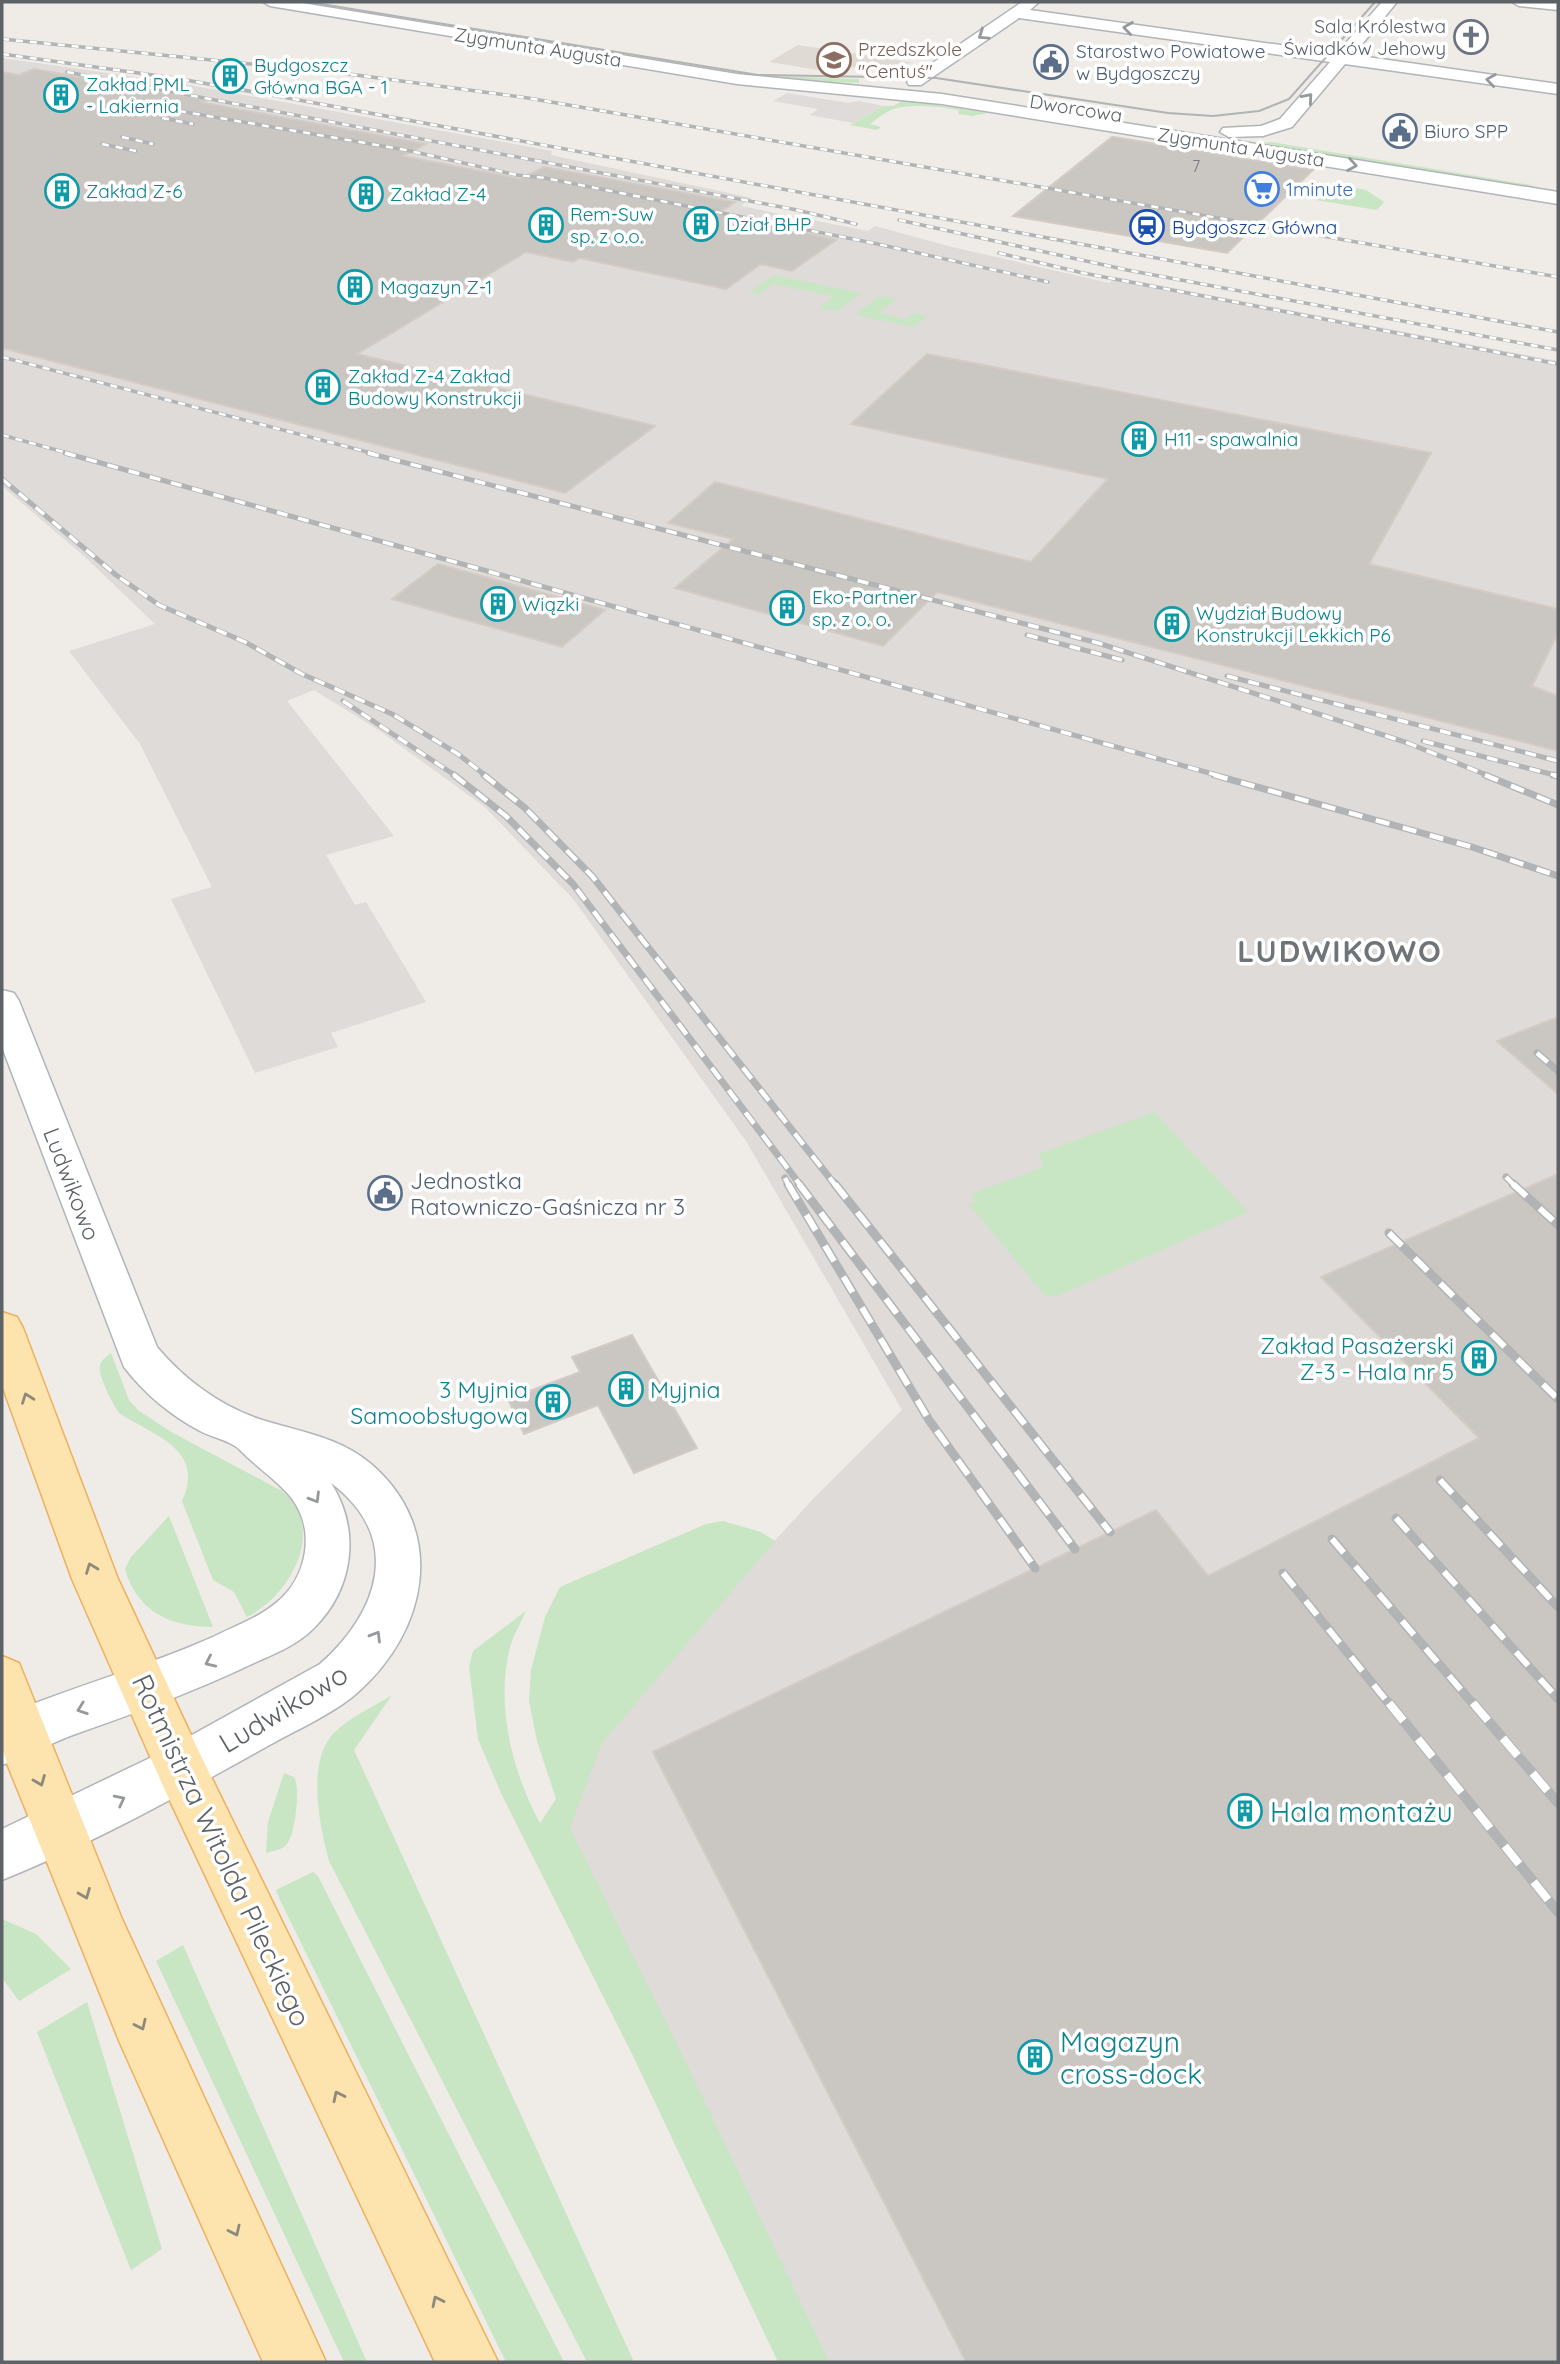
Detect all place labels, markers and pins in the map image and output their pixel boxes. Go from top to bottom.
place label: Sala Królestwa Świadków Jehowy [1284,14,1446,60]
church icon: Sala Królestwa Świadków Jehowy [1452,18,1490,56]
place label: Przedszkole "Centuś" [858,37,962,83]
place label: Starostwo Powiatowe w Bydgoszczy [1076,39,1265,85]
school or university icon: Przedszkole "Centuś" [815,41,853,79]
public building icon: Starostwo Powiatowe w Bydgoszczy [1032,43,1070,81]
place label: Bydgoszcz Główna BGA - 1 [254,53,388,99]
building icon: Bydgoszcz Główna BGA - 1 [211,57,249,95]
place label: Zakład PML - Lakiernia [86,72,190,118]
building icon: Zakład PML - Lakiernia [42,76,80,114]
public building icon: Biuro SPP [1381,112,1419,150]
place label: Biuro SPP [1424,119,1508,143]
supermarket icon: 1minute [1243,170,1281,208]
building icon: Zakład Z-6 [43,172,81,210]
building icon: Zakład Z-4 [347,175,385,213]
place label: 1minute [1286,177,1353,201]
place label: Zakład Z-6 [86,179,182,203]
place label: Zakład Z-4 [390,182,486,206]
place label: Rem-Suw sp. z o.o. [570,202,654,248]
building icon: Dział BHP [682,205,720,243]
building icon: Rem-Suw sp. z o.o. [527,206,565,244]
station icon: Bydgoszcz Główna [1128,208,1166,246]
place label: Dział BHP [726,212,811,236]
place label: Bydgoszcz Główna [1172,215,1337,239]
building icon: Magazyn Z-1 [336,268,374,306]
place label: Magazyn Z-1 [380,275,492,299]
place label: Zakład Z-4 Zakład Budowy Konstrukcji [348,364,522,410]
building icon: Zakład Z-4 Zakład Budowy Konstrukcji [304,368,342,406]
building icon: H11 - spawalnia [1120,420,1158,458]
place label: H11 - spawalnia [1164,427,1298,451]
building icon: Wiązki [479,585,517,623]
place label: Eko-Partner sp. z o. o. [812,585,918,631]
building icon: Eko-Partner sp. z o. o. [768,589,806,627]
place label: Wiązki [522,592,579,616]
place label: Wydział Budowy Konstrukcji Lekkich P6 [1196,601,1391,647]
building icon: Wydział Budowy Konstrukcji Lekkich P6 [1153,605,1191,643]
place label: Jednostka Ratowniczo-Gaśnicza nr 3 [410,1166,685,1221]
public building icon: Jednostka Ratowniczo-Gaśnicza nr 3 [366,1174,404,1212]
place label: Zakład Pasażerski Z-3 - Hala nr 5 [1260,1331,1454,1386]
building icon: Zakład Pasażerski Z-3 - Hala nr 5 [1460,1339,1498,1377]
building icon: Myjnia [607,1370,645,1408]
place label: 3 Myjnia Samoobsługowa [350,1375,528,1430]
place label: Myjnia [650,1375,720,1404]
building icon: 3 Myjnia Samoobsługowa [534,1383,572,1421]
building icon: Hala montażu [1226,1792,1264,1830]
place label: Hala montażu [1270,1794,1453,1829]
place label: Magazyn cross-dock [1060,2024,1202,2091]
building icon: Magazyn cross-dock [1016,2038,1054,2076]

